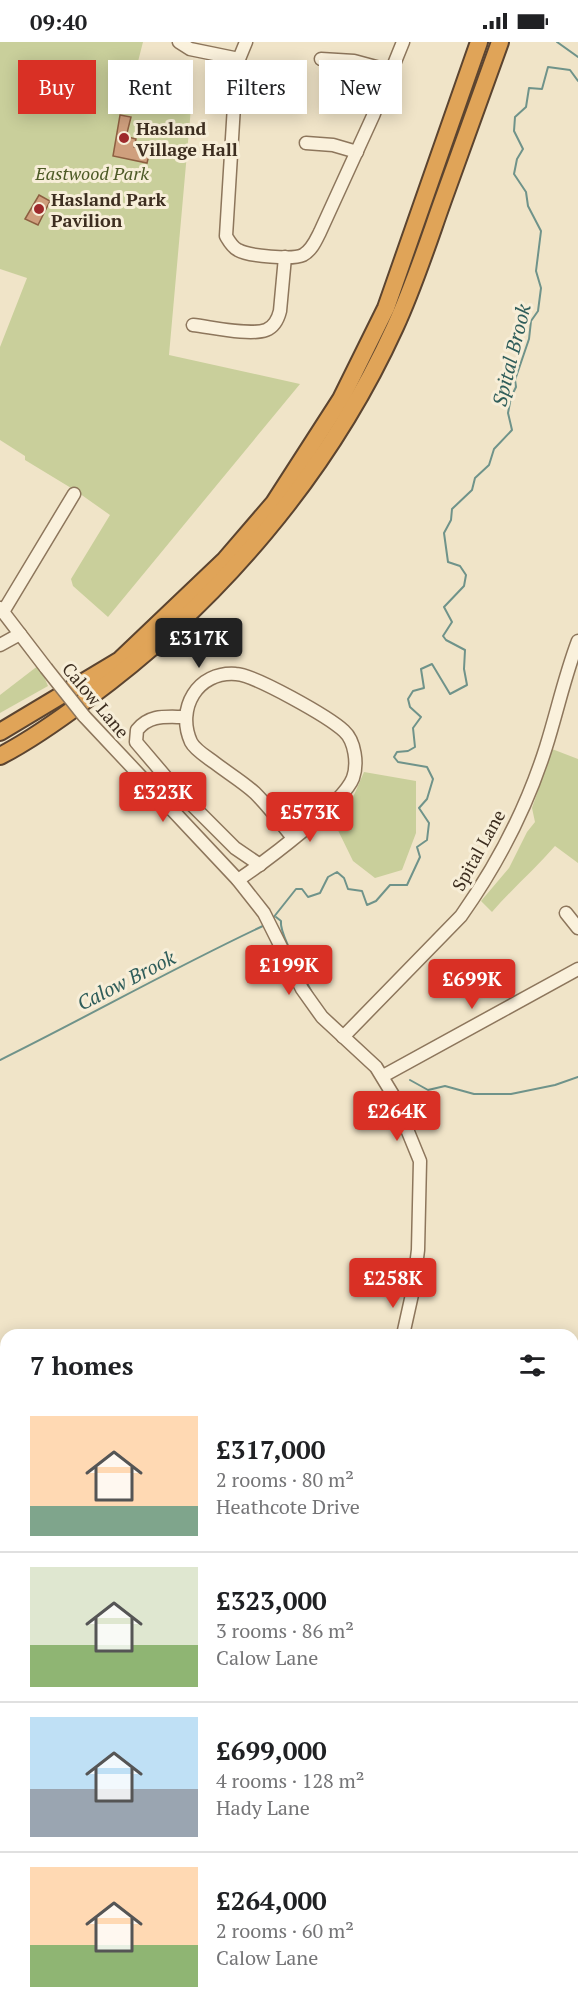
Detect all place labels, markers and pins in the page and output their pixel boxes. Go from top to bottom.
place label: Hasland Village Hall [136,116,238,161]
marker: Hasland Village Hall [117,131,131,145]
place label: Hasland Park Pavilion [51,187,166,232]
marker: Hasland Park Pavilion [32,202,46,216]
pin: £317K [157,618,241,669]
pin: £323K [121,772,205,823]
pin: £573K [268,792,352,843]
pin: £199K [247,945,331,996]
pin: £699K [430,959,514,1010]
pin: £264K [355,1091,439,1142]
pin: £258K [351,1258,435,1309]

